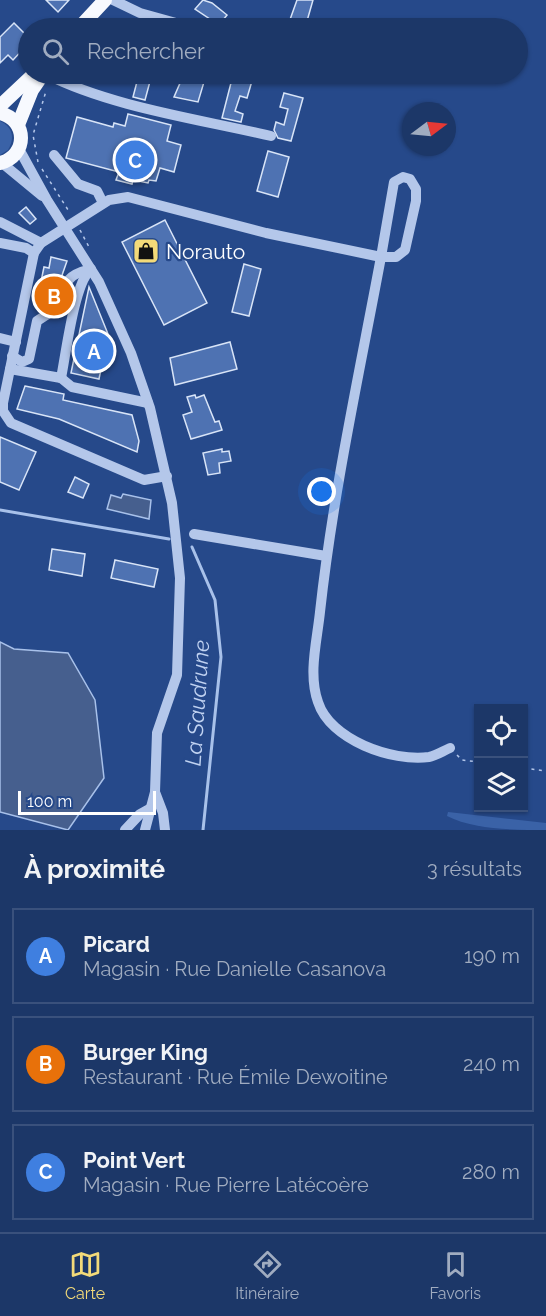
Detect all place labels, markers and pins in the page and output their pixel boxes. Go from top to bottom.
pin: C [116,138,154,182]
shop icon: Norauto [131,236,161,266]
place label: Norauto [166,239,245,264]
pin: B [34,274,74,318]
pin: A [74,328,113,374]

